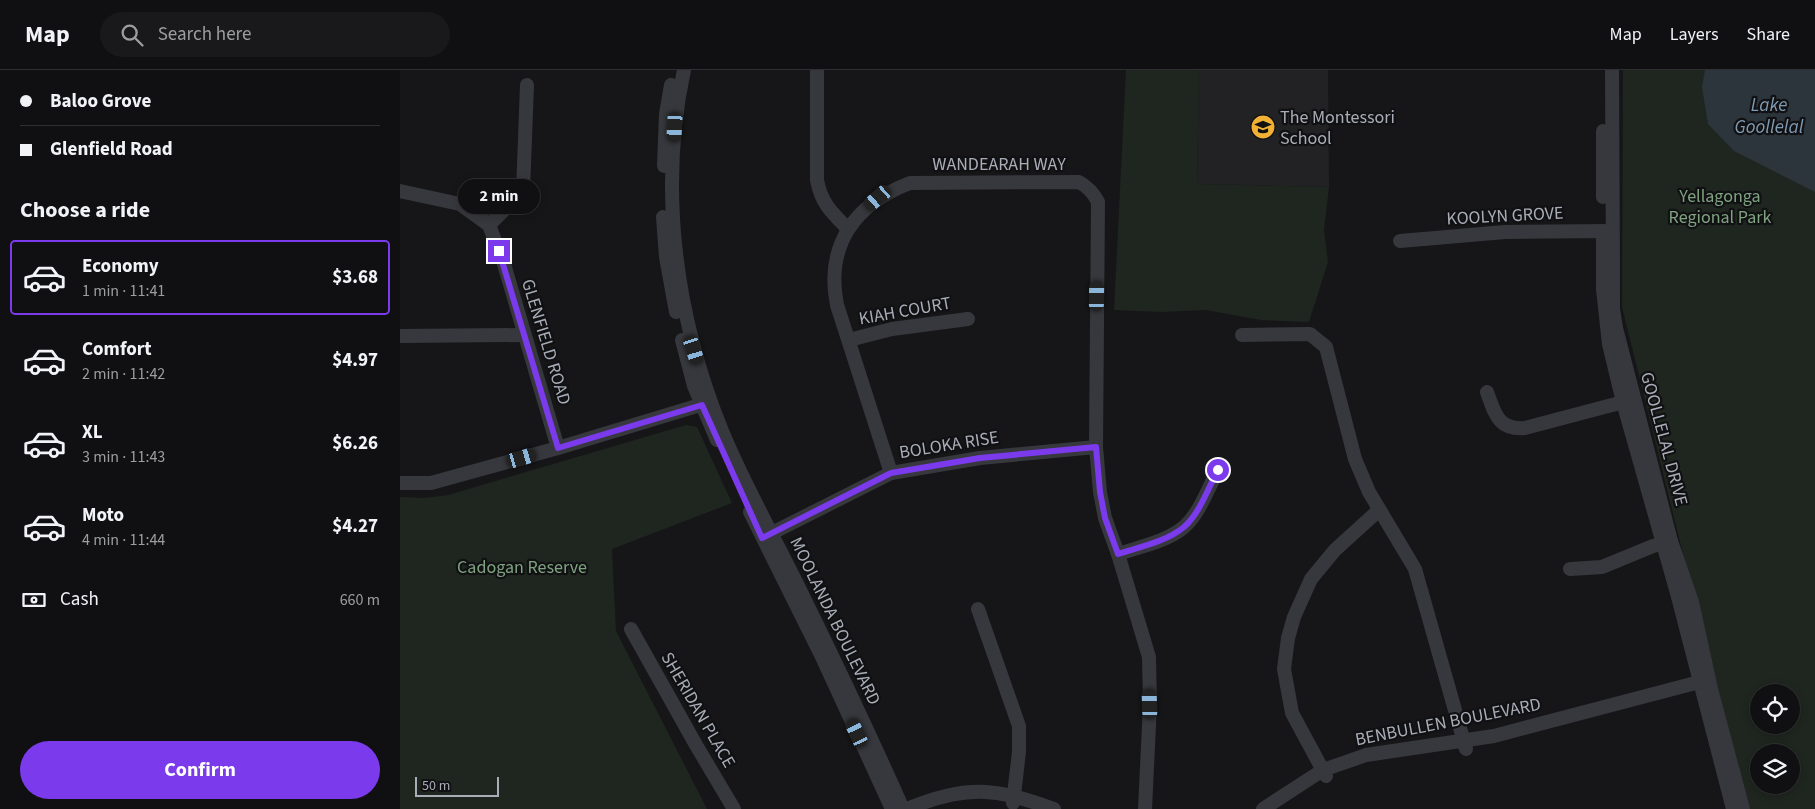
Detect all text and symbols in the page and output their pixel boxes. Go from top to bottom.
search box [100,12,450,57]
text: Map [25,17,70,52]
icon: search [118,21,146,49]
text: Search here [158,21,251,48]
text: Map [1610,22,1642,47]
text: Layers [1670,22,1719,47]
text: Share [1747,22,1790,47]
text: Baloo Grove [50,88,151,115]
water label: Lake Goollelal [1735,92,1804,141]
place label: The Montessori School [1280,105,1395,151]
car [666,112,683,142]
school or university icon: The Montessori School [1250,114,1276,140]
text: Glenfield Road [50,136,173,163]
street label: WANDEARAH WAY [932,152,1066,177]
callout: 2 min [458,179,540,214]
car [861,182,894,214]
park label: Yellagonga Regional Park [1669,184,1771,230]
text: 2 min [480,185,518,207]
text: Choose a ride [20,194,150,226]
street label: KOOLYN GROVE [1446,200,1564,232]
route end [488,240,510,262]
text: Economy [82,253,159,280]
icon: car [22,255,67,300]
text: $3.68 [332,264,378,291]
street label: GLENFIELD ROAD [515,276,577,408]
text: 1 min · 11:41 [82,280,165,302]
car [1089,281,1104,311]
street label: KIAH COURT [857,291,953,331]
car [682,333,705,367]
text: Comfort [82,336,152,363]
icon: car [22,338,67,383]
text: $4.97 [332,347,378,374]
text: 2 min · 11:42 [82,363,165,385]
street label: GOOLLELAL DRIVE [1634,369,1694,509]
text: XL [82,419,103,446]
icon: car [22,421,67,466]
street label: BOLOKA RISE [897,425,1001,465]
text: $6.26 [332,430,378,457]
text: 3 min · 11:43 [82,446,165,468]
car [505,447,538,469]
route start [1207,459,1229,481]
text: Moto [82,502,124,529]
icon: car [22,504,67,549]
text: $4.27 [332,513,378,540]
text: 4 min · 11:44 [82,529,165,551]
street label: MOOLANDA BOULEVARD [783,533,887,709]
park label: Cadogan Reserve [457,555,587,580]
icon: cash [20,586,48,614]
text: Cash [60,586,99,613]
text: 660 m [340,589,380,611]
street label: SHERIDAN PLACE [655,647,741,773]
map controls [1750,684,1800,794]
button: locate [1750,684,1800,734]
car [1141,689,1158,719]
street label: BENBULLEN BOULEVARD [1353,692,1543,752]
car [843,716,870,750]
button: Confirm [20,741,380,799]
button: layers [1750,744,1800,794]
scale bar [415,774,499,797]
text: 50 m [422,776,450,796]

